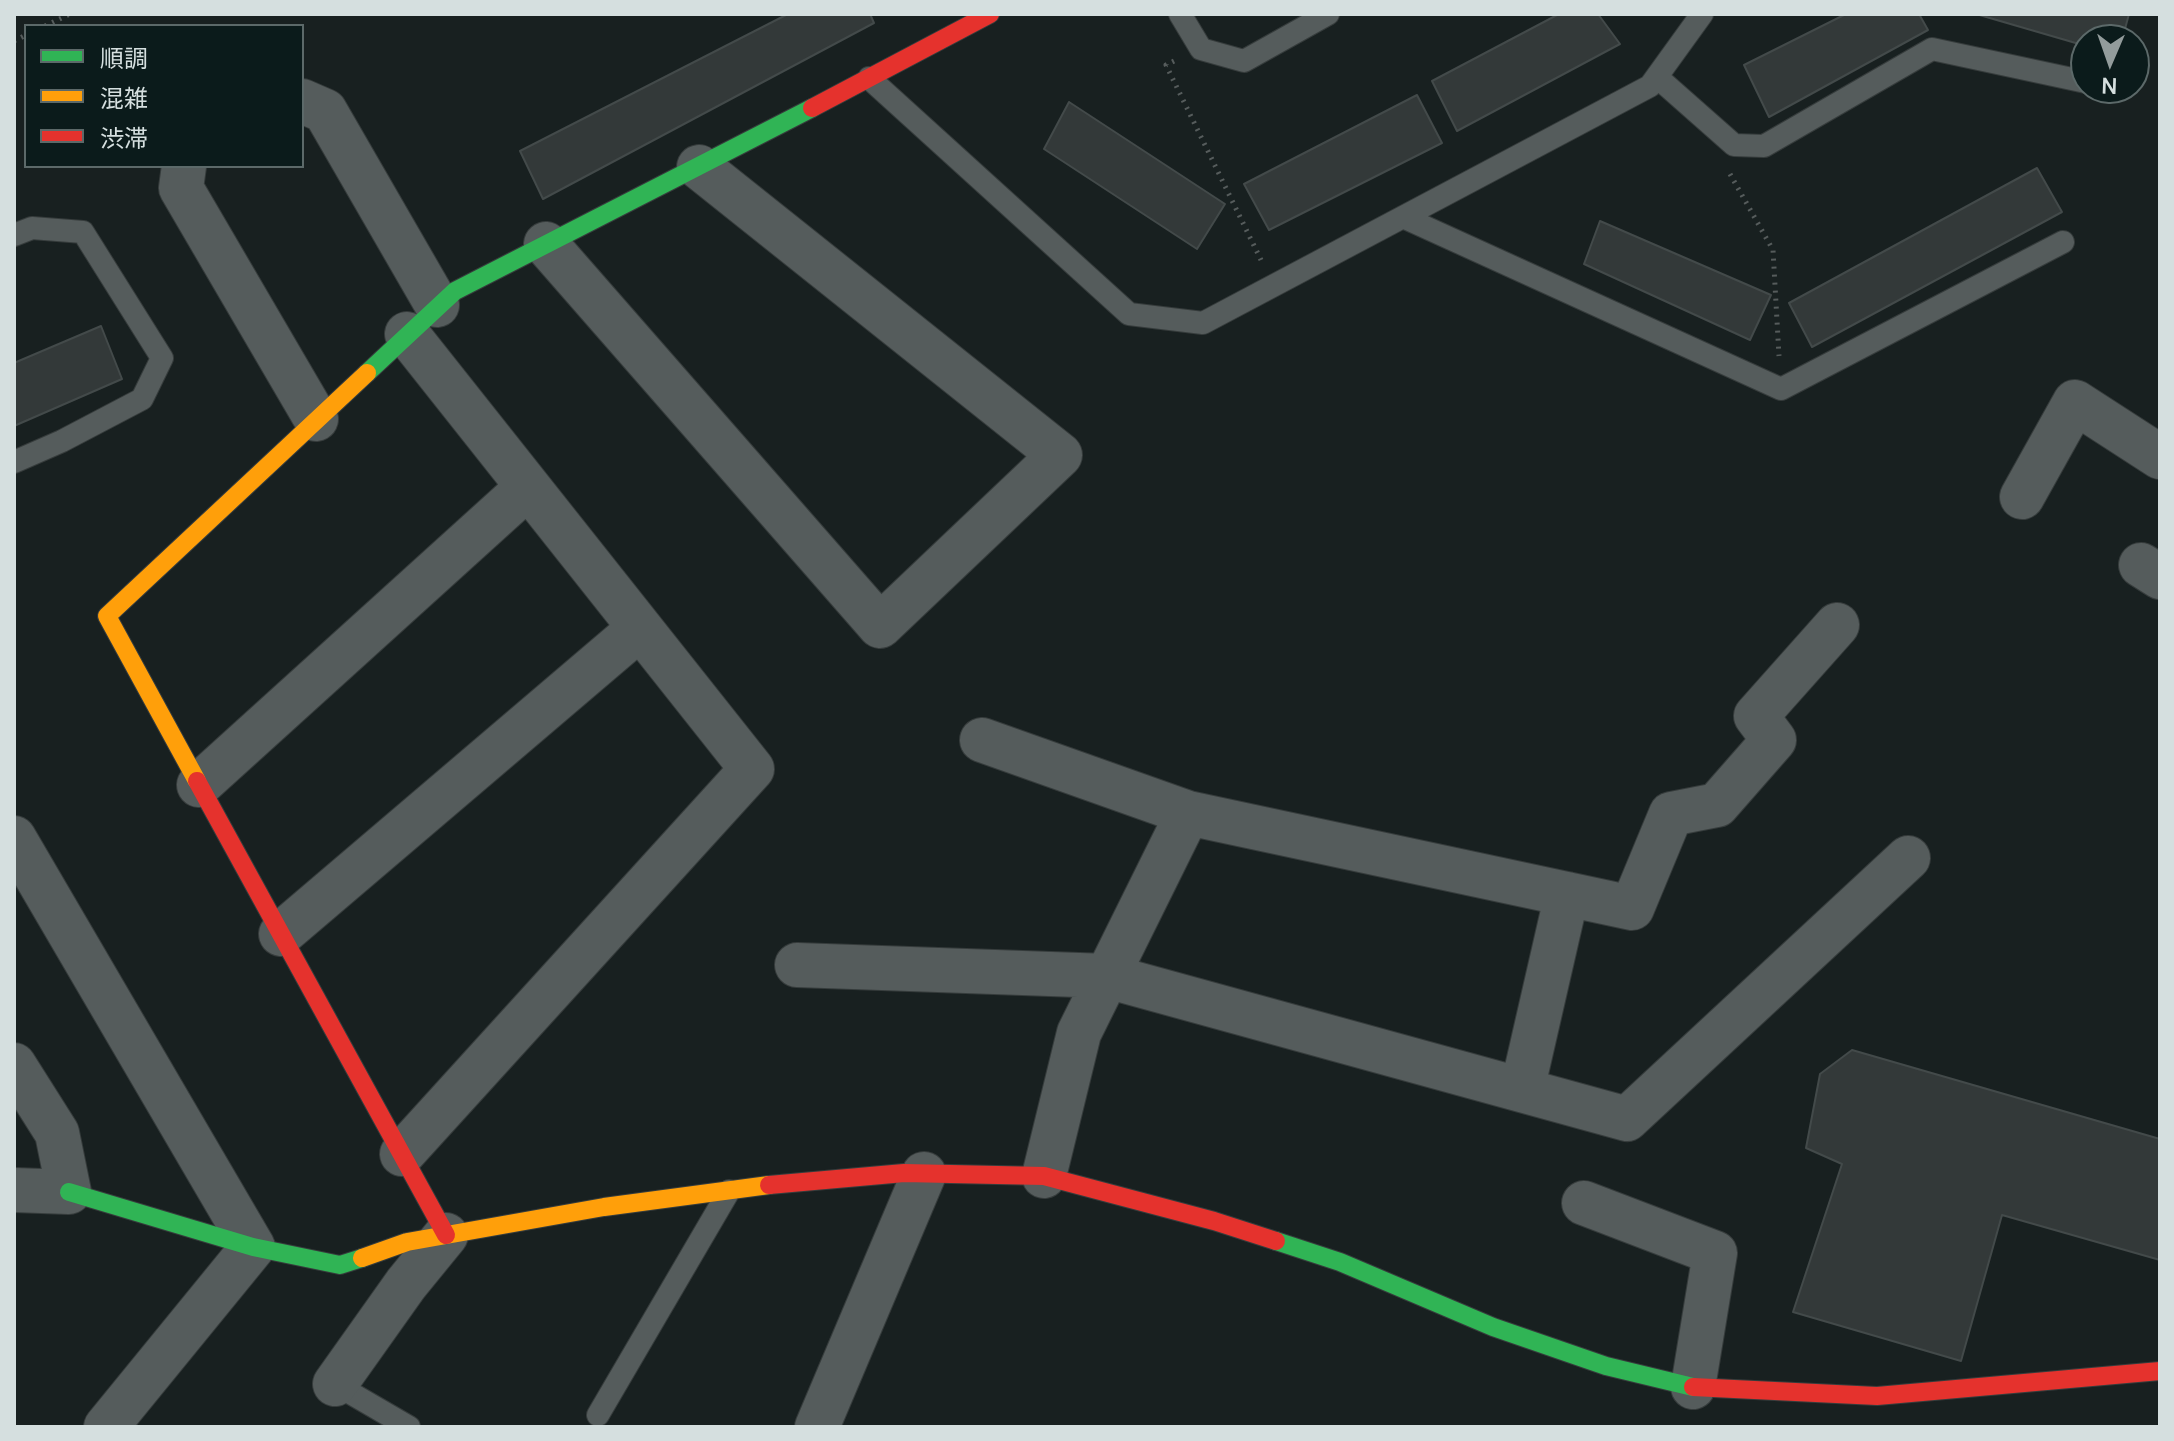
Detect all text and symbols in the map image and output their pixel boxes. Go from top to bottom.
legend [24,24,304,168]
north arrow [2070,24,2150,104]
text: 順調 [100,41,148,74]
text: N [2101,71,2118,101]
text: 混雑 [100,81,148,114]
text: 渋滞 [100,121,148,154]

